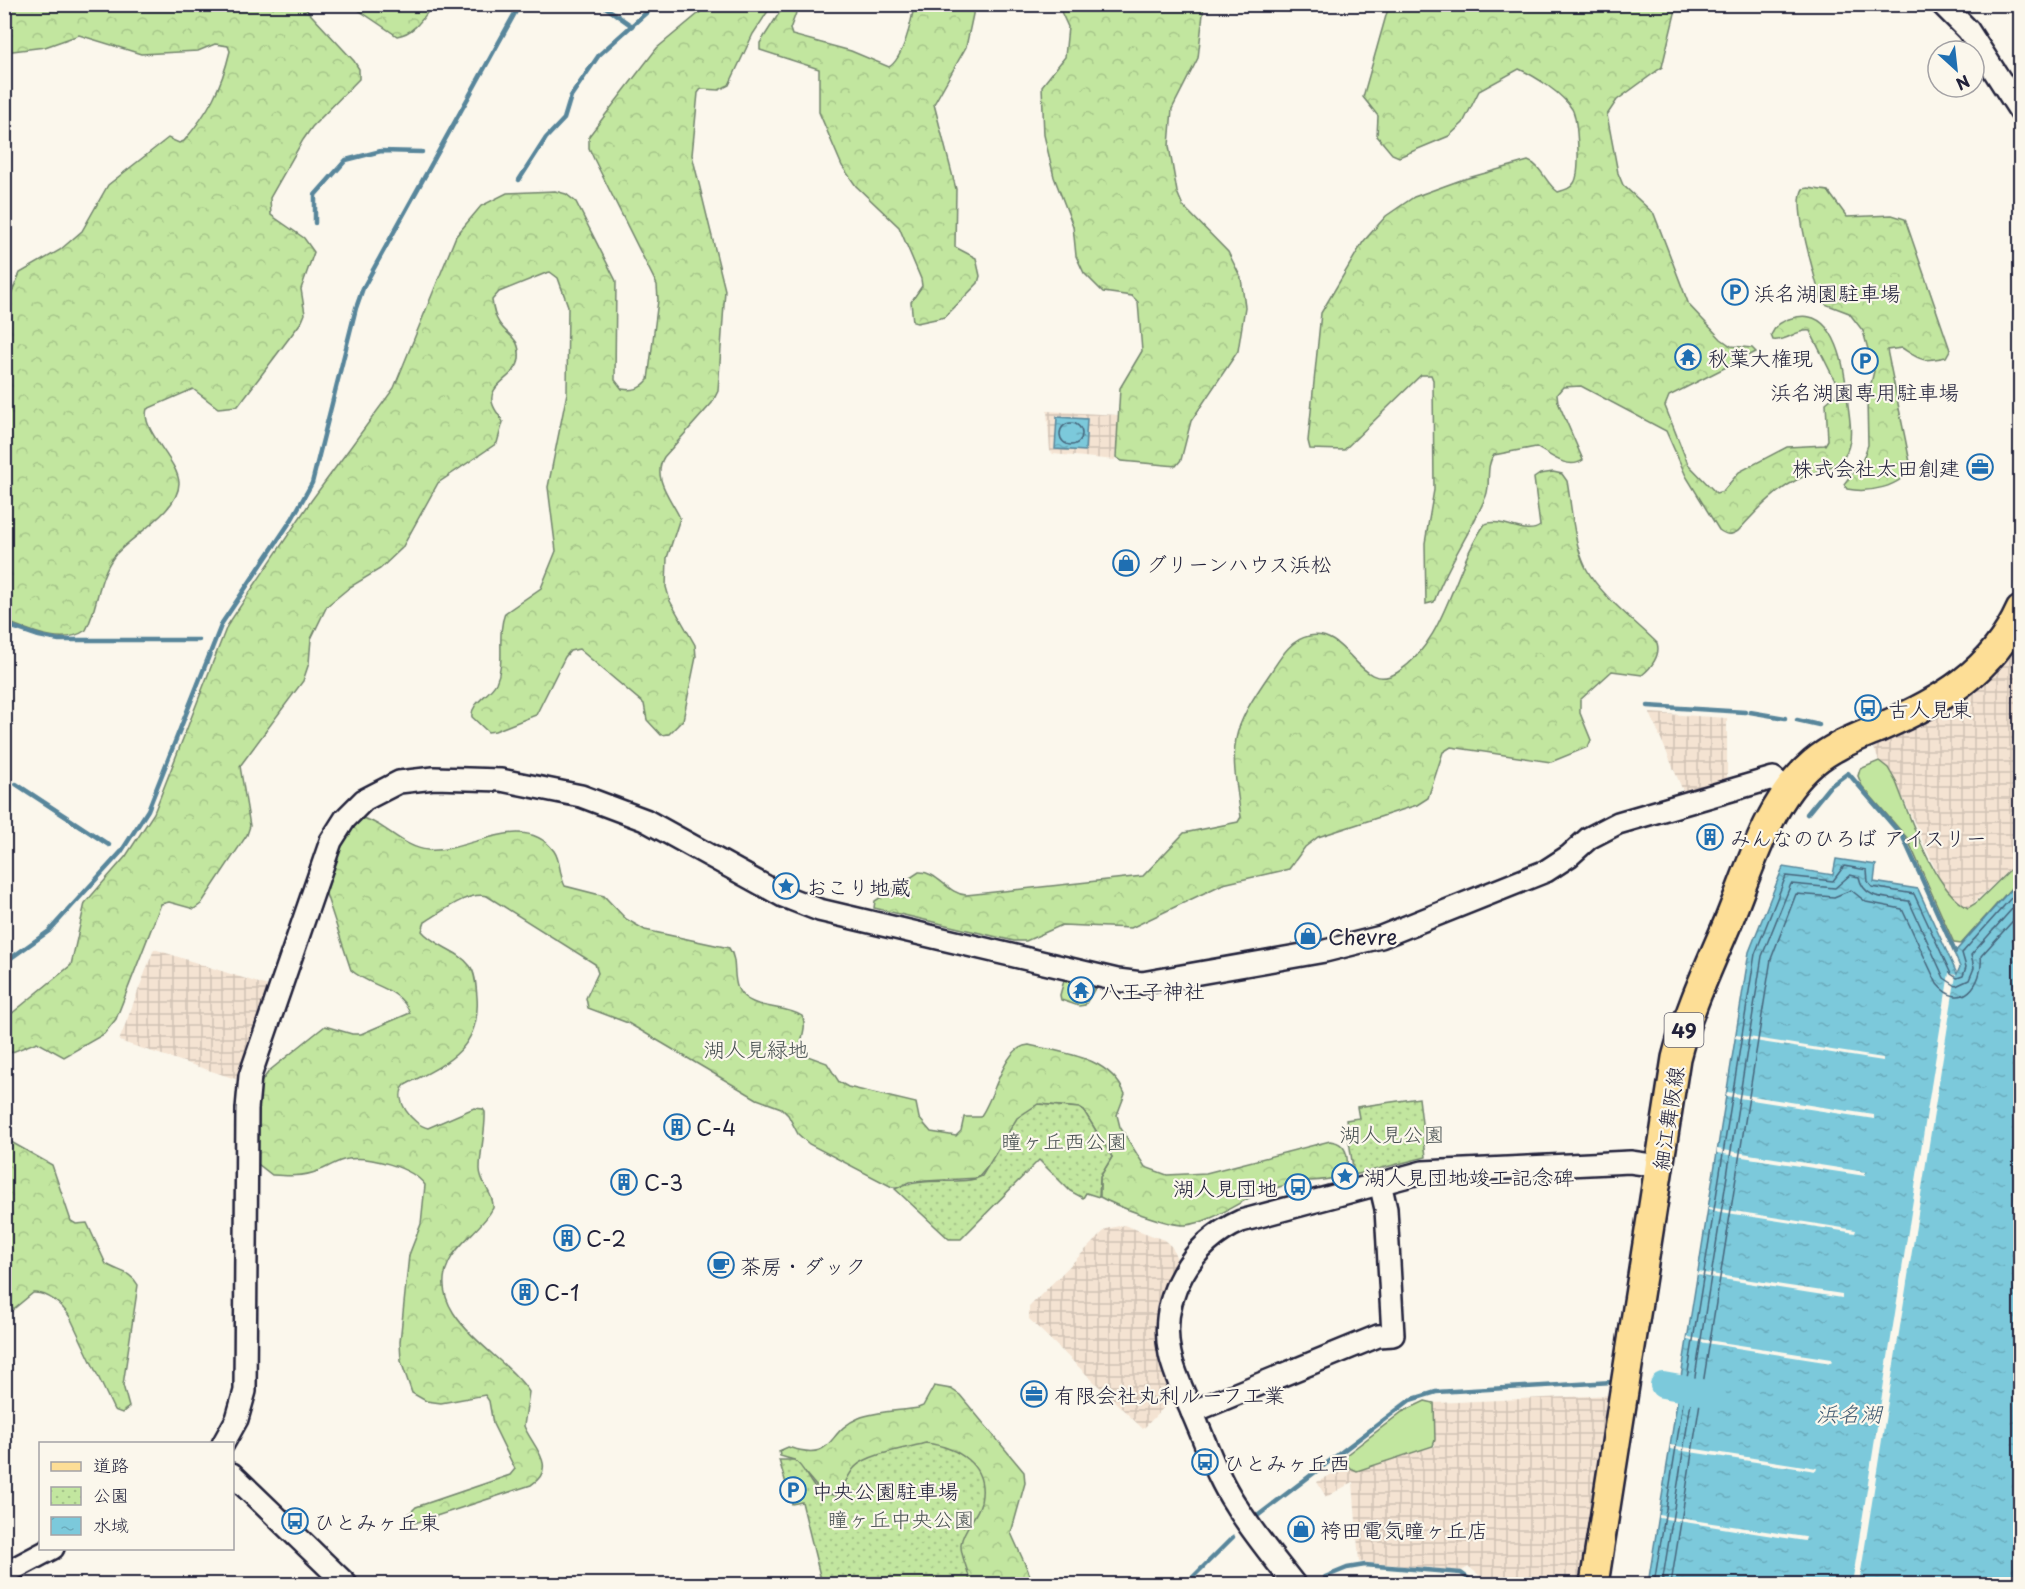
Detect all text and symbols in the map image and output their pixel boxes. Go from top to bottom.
north arrow [1926,39,1986,99]
text: N [1952,70,1974,97]
place label: 浜名湖園駐車場 [1754,276,1901,308]
parking icon: 浜名湖園駐車場 [1720,277,1750,307]
place label: 秋葉大権現 [1708,341,1813,373]
temple icon: 秋葉大権現 [1673,342,1703,372]
parking icon: 浜名湖園専用駐車場 [1850,346,1880,376]
place label: 浜名湖園専用駐車場 [1771,375,1960,407]
place label: 株式会社太田創建 [1792,451,1960,483]
office icon: 株式会社太田創建 [1965,452,1995,482]
place label: グリーンハウス浜松 [1146,547,1332,579]
shop icon: グリーンハウス浜松 [1111,548,1141,578]
place label: 古人見東 [1888,692,1972,724]
bus stop icon: 古人見東 [1853,693,1883,723]
place label: みんなのひろば アイスリー [1730,821,1987,853]
building icon: みんなのひろば アイスリー [1695,822,1725,852]
place label: おこり地蔵 [806,870,911,902]
place icon: おこり地蔵 [771,871,801,901]
place label: Chevre [1328,920,1398,952]
shop icon: Chevre [1293,921,1323,951]
place label: 八王子神社 [1100,974,1205,1006]
temple icon: 八王子神社 [1066,975,1096,1005]
road number: 49 [1664,1013,1704,1047]
park label: 湖人見緑地 [704,1032,809,1064]
street label: 細江舞阪線 [1643,1064,1691,1172]
place label: C-4 [696,1111,736,1143]
building icon: C-4 [662,1112,692,1142]
park label: 湖人見公園 [1340,1117,1445,1149]
park label: 瞳ヶ丘西公園 [1001,1124,1127,1156]
place label: 湖人見団地竣工記念碑 [1364,1160,1574,1192]
place icon: 湖人見団地竣工記念碑 [1330,1161,1360,1191]
place label: C-3 [644,1166,683,1198]
building icon: C-3 [609,1167,639,1197]
place label: 湖人見団地 [1173,1171,1278,1203]
bus stop icon: 湖人見団地 [1283,1172,1313,1202]
place label: C-2 [586,1222,626,1254]
building icon: C-2 [552,1223,582,1253]
place label: 茶房・ダック [740,1249,866,1281]
cafe icon: 茶房・ダック [706,1250,736,1280]
place label: C-1 [544,1276,579,1308]
building icon: C-1 [510,1277,540,1307]
place label: 有限会社丸利ルーフ工業 [1054,1378,1285,1410]
office icon: 有限会社丸利ルーフ工業 [1019,1379,1049,1409]
water label: 浜名湖 [1816,1396,1884,1429]
legend [39,1442,234,1550]
place label: ひとみヶ丘西 [1224,1446,1350,1478]
bus stop icon: ひとみヶ丘西 [1190,1447,1220,1477]
text: 道路 [93,1451,129,1478]
place label: 中央公園駐車場 [812,1474,959,1506]
parking icon: 中央公園駐車場 [778,1475,808,1505]
text: 公園 [93,1481,129,1508]
park label: 瞳ヶ丘中央公園 [828,1502,975,1534]
place label: ひとみヶ丘東 [314,1505,440,1537]
bus stop icon: ひとみヶ丘東 [280,1506,310,1536]
text: 水域 [93,1511,129,1538]
place label: 袴田電気瞳ヶ丘店 [1320,1513,1488,1545]
shop icon: 袴田電気瞳ヶ丘店 [1286,1514,1316,1544]

